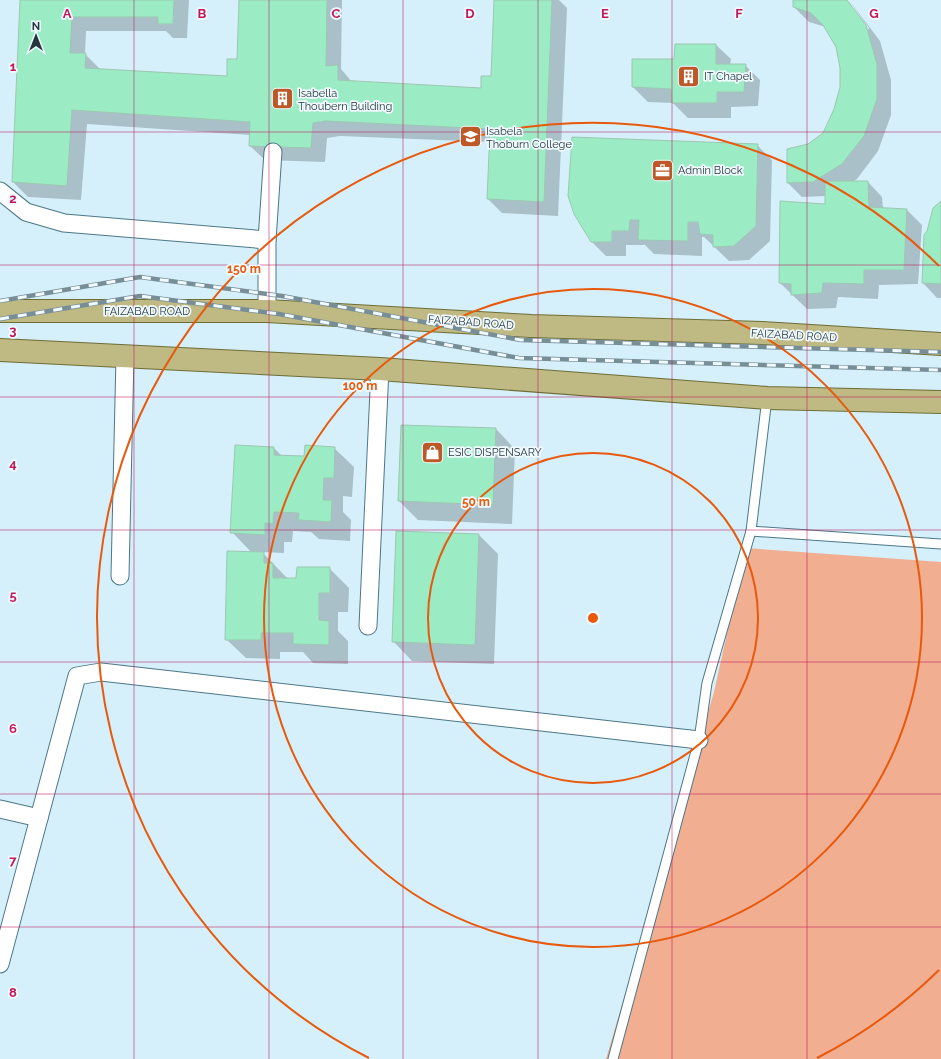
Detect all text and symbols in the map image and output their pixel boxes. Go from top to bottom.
text: A [63,6,72,21]
text: B [198,6,207,21]
text: C [332,6,341,21]
text: D [465,6,475,21]
text: E [601,6,609,21]
text: F [735,6,743,21]
text: G [869,6,879,21]
north arrow [16,16,56,56]
text: N [32,20,40,33]
text: 1 [10,59,17,74]
building icon: IT Chapel [676,63,702,89]
place label: IT Chapel [704,70,752,83]
building icon: Isabella Thoubern Building [269,86,295,112]
place label: Isabella Thoubern Building [298,87,392,113]
school or university icon: Isabela Thoburn College [457,124,483,150]
place label: Isabela Thoburn College [486,125,572,151]
office icon: Admin Block [650,157,676,183]
place label: Admin Block [678,164,743,177]
text: 2 [9,191,17,206]
text: 150 m [227,262,261,276]
street label: FAIZABAD ROAD [104,305,190,318]
street label: FAIZABAD ROAD [428,313,514,332]
text: 3 [9,323,17,338]
street label: FAIZABAD ROAD [751,327,837,344]
text: 100 m [343,379,377,393]
shop icon: ESIC DISPENSARY [420,439,446,465]
place label: ESIC DISPENSARY [448,446,542,459]
text: 4 [9,456,17,471]
text: 50 m [462,495,490,509]
text: 5 [9,588,17,603]
centre of rings [586,611,600,625]
text: 6 [9,721,17,736]
text: 7 [9,853,17,868]
text: 8 [9,985,17,1000]

